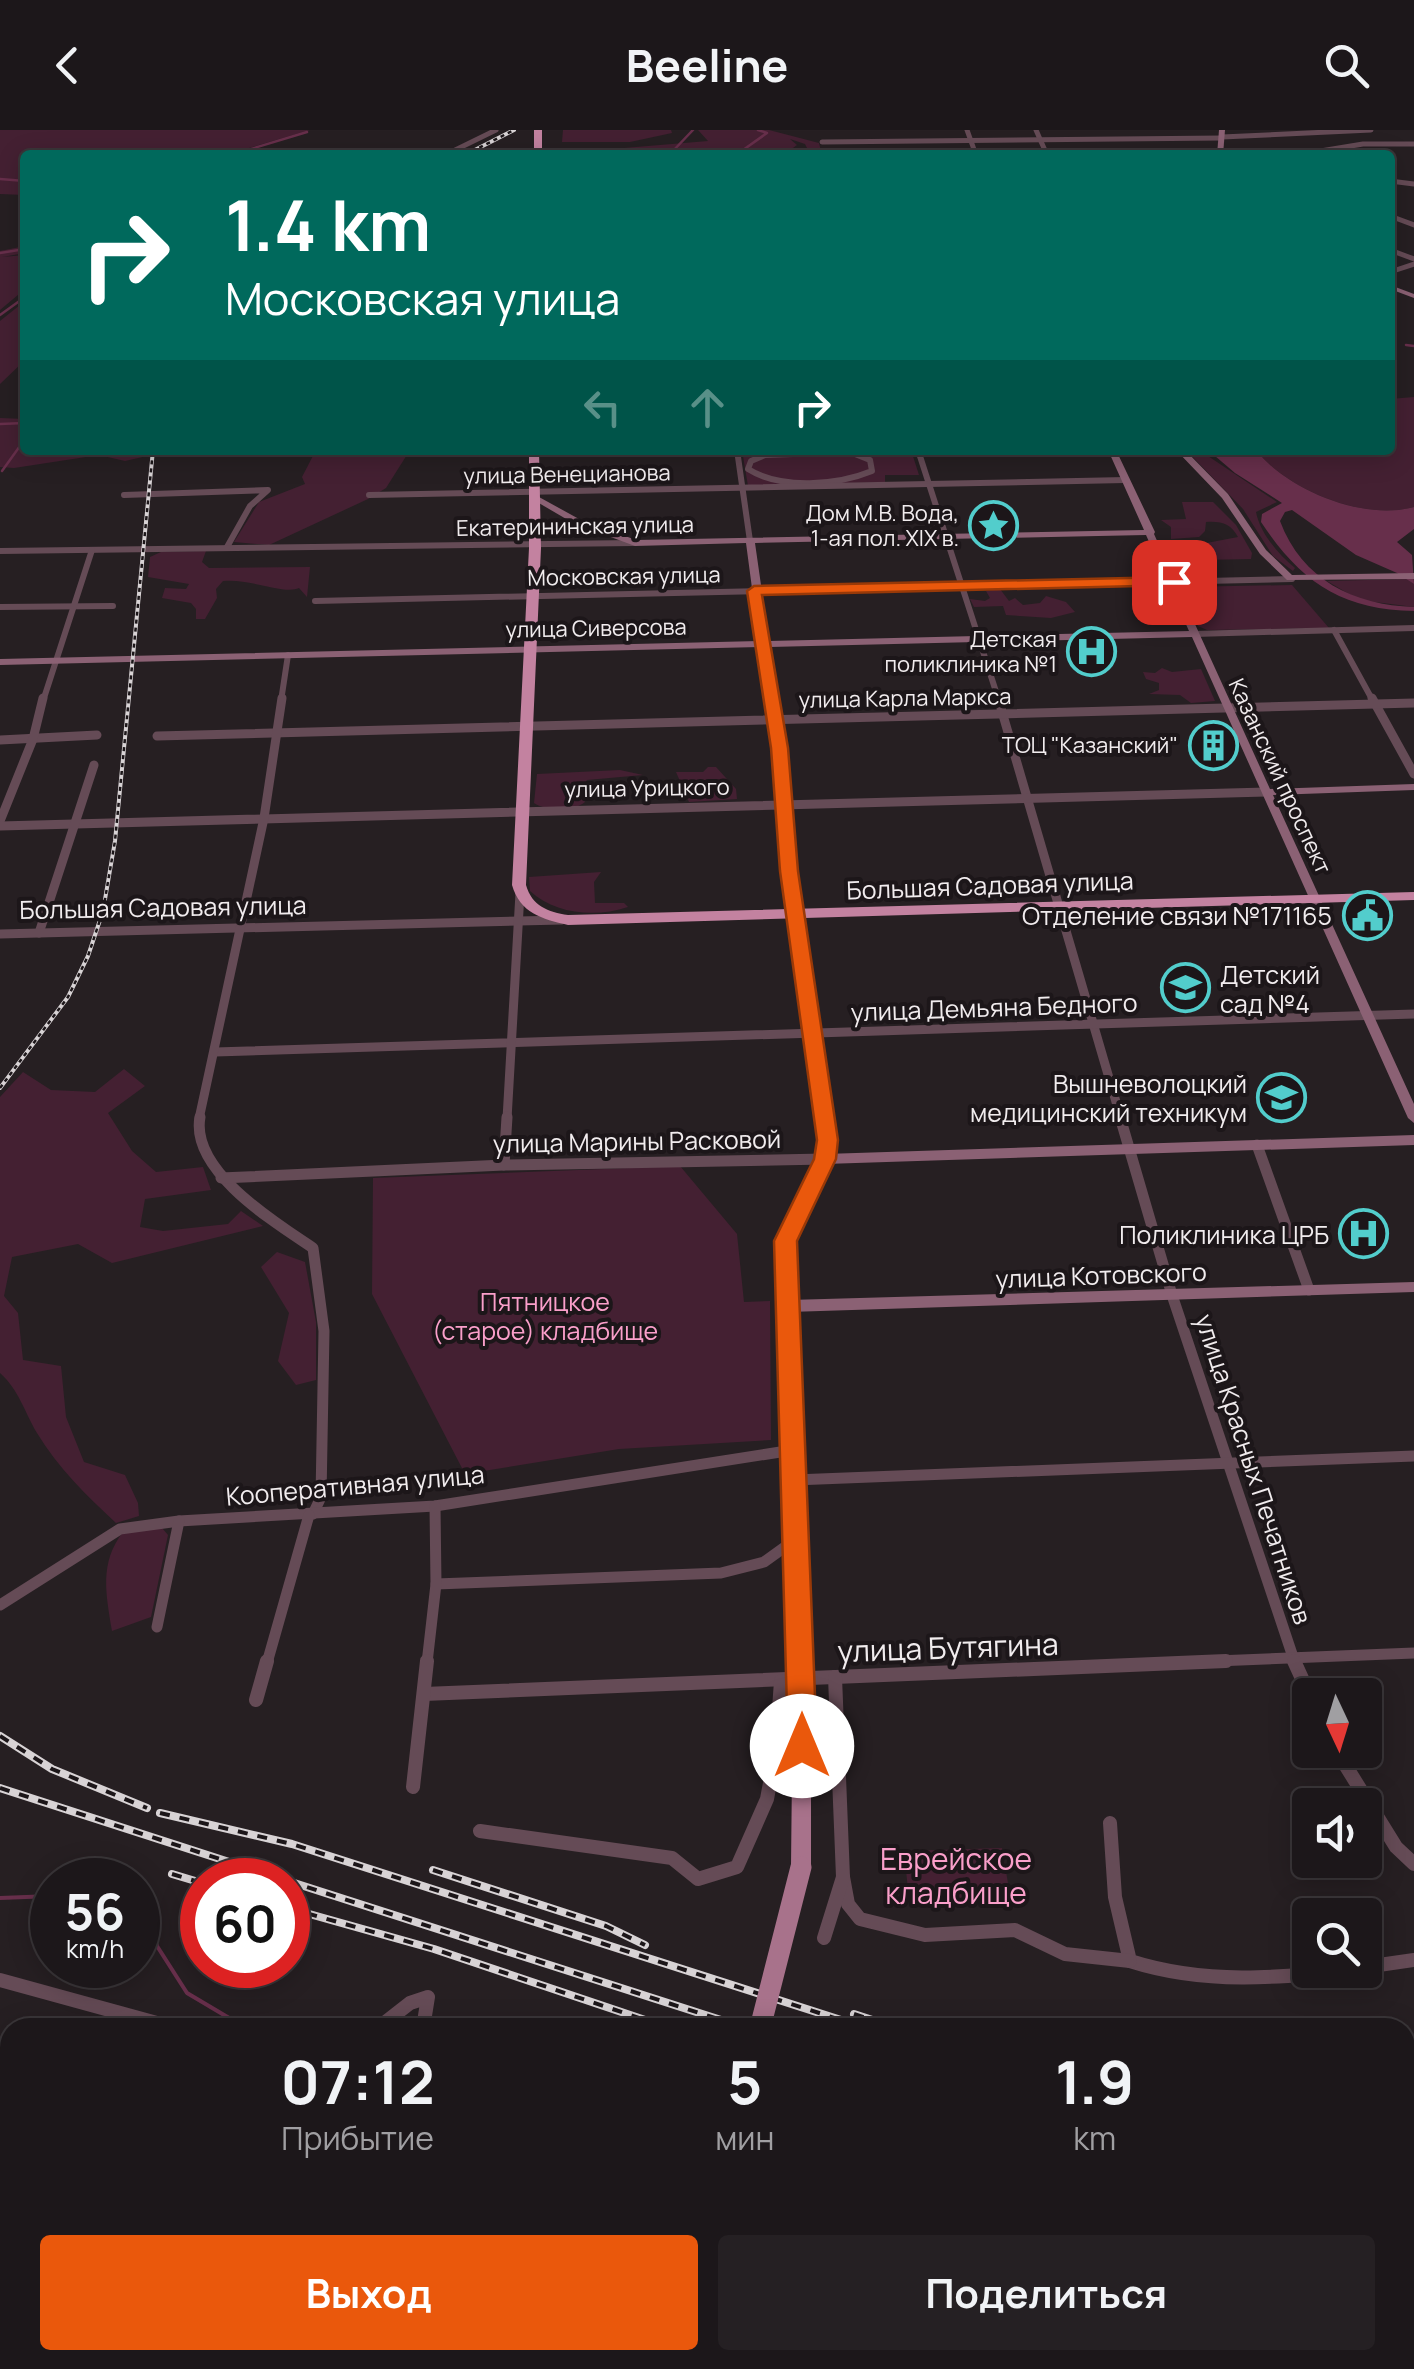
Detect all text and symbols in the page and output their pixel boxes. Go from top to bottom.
text: Beeline [626,34,788,96]
icon: back [40,38,95,93]
icon: search [1319,38,1374,93]
text: 1.4 km [225,176,431,272]
icon: right [60,190,190,320]
text: Московская улица [225,267,620,329]
icon: left [575,380,630,435]
icon: ahead [680,380,735,435]
icon: right [785,380,840,435]
street label: улица Венецианова [463,457,671,491]
place label: Дом М.В. Вода, 1-ая пол. XIX в. [806,498,959,553]
place icon: Дом М.В. Вода, 1-ая пол. XIX в. [968,500,1020,552]
street label: Екатерининская улица [456,509,694,543]
pin [1132,540,1217,625]
icon: arrive [1147,555,1202,610]
street label: Московская улица [527,559,721,593]
street label: улица Сиверсова [505,611,687,645]
place label: Детская поликлиника №1 [884,624,1057,679]
hospital icon: Детская поликлиника №1 [1066,626,1118,678]
street label: Казанский проспект [1222,673,1338,879]
street label: улица Карла Маркса [798,681,1012,715]
building icon: ТОЦ "Казанский" [1187,719,1239,771]
place label: ТОЦ "Казанский" [1002,730,1178,760]
street label: улица Урицкого [564,772,730,804]
street label: Большая Садовая улица [846,862,1134,908]
street label: Большая Садовая улица [19,887,307,927]
public building icon: Отделение связи №171165 [1341,889,1393,941]
place label: Отделение связи №171165 [1022,898,1332,933]
place label: Детский сад №4 [1220,957,1320,1021]
school or university icon: Детский сад №4 [1159,962,1211,1014]
street label: улица Демьяна Бедного [850,985,1138,1029]
place label: Вышневолоцкий медицинский техникум [970,1066,1247,1130]
school or university icon: Вышневолоцкий медицинский техникум [1256,1071,1308,1123]
street label: улица Марины Расковой [493,1121,781,1161]
hospital icon: Поликлиника ЦРБ [1338,1208,1390,1260]
place label: Поликлиника ЦРБ [1119,1217,1329,1252]
street label: улица Котовского [995,1254,1207,1296]
park label: Пятницкое (старое) кладбище [432,1284,658,1348]
street label: улица Красных Печатников [1187,1309,1321,1629]
street label: Кооперативная улица [224,1456,486,1514]
street label: улица Бутягина [837,1623,1059,1671]
north arrow [1292,1678,1382,1768]
map controls [1292,1678,1382,1988]
position arrow [750,1694,854,1798]
button: sound [1292,1788,1382,1878]
park label: Еврейское кладбище [880,1838,1032,1913]
speed limit sign: 60 [180,1858,310,1988]
text: 56 [65,1877,125,1945]
button: search [1292,1898,1382,1988]
text: km/h [66,1931,124,1966]
text: 07:12 [281,2040,435,2122]
text: 5 [727,2040,762,2122]
text: 1.9 [1055,2040,1134,2122]
text: Прибытие [281,2116,434,2160]
text: мин [715,2116,774,2160]
text: km [1073,2116,1116,2160]
button: Выход [40,2235,698,2350]
button: Поделиться [718,2235,1375,2350]

